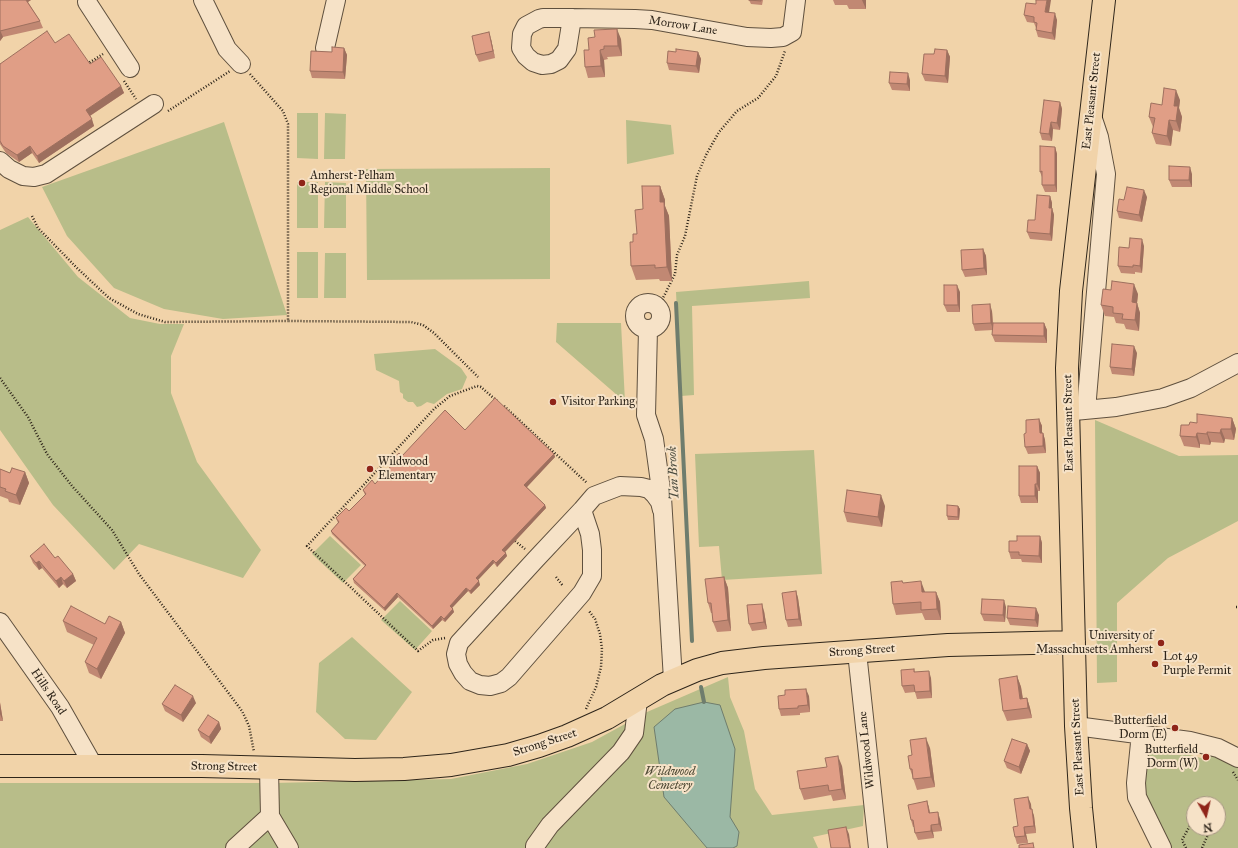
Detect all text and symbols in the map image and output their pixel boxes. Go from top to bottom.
street label: Morrow Lane [648,13,718,39]
street label: East Pleasant Street [1080,52,1104,150]
place label: Amherst-Pelham Regional Middle School [310,169,428,197]
marker: Amherst-Pelham Regional Middle School [297,178,307,188]
street label: East Pleasant Street [1061,374,1077,472]
place label: Visitor Parking [561,395,635,409]
marker: Visitor Parking [548,397,558,407]
water label: Tan Brook [665,446,683,500]
place label: Wildwood Elementary [378,455,436,483]
marker: Wildwood Elementary [365,464,375,474]
place label: University of Massachusetts Amherst [1036,629,1153,657]
marker: University of Massachusetts Amherst [1156,638,1166,648]
street label: Strong Street [828,642,896,660]
place label: Lot 49 Purple Permit [1163,650,1231,678]
marker: Lot 49 Purple Permit [1150,659,1160,669]
street label: Hills Road [27,666,69,718]
street label: East Pleasant Street [1068,698,1088,796]
street label: Wildwood Lane [856,710,878,790]
place label: Butterfield Dorm (E) [1113,714,1167,742]
marker: Butterfield Dorm (E) [1170,723,1180,733]
street label: Strong Street [511,726,579,760]
place label: Butterfield Dorm (W) [1144,743,1198,771]
marker: Butterfield Dorm (W) [1201,752,1211,762]
street label: Strong Street [191,759,257,775]
park label: Wildwood Cemetery [645,765,695,793]
north arrow [1186,796,1226,836]
text: N [1202,820,1213,834]

